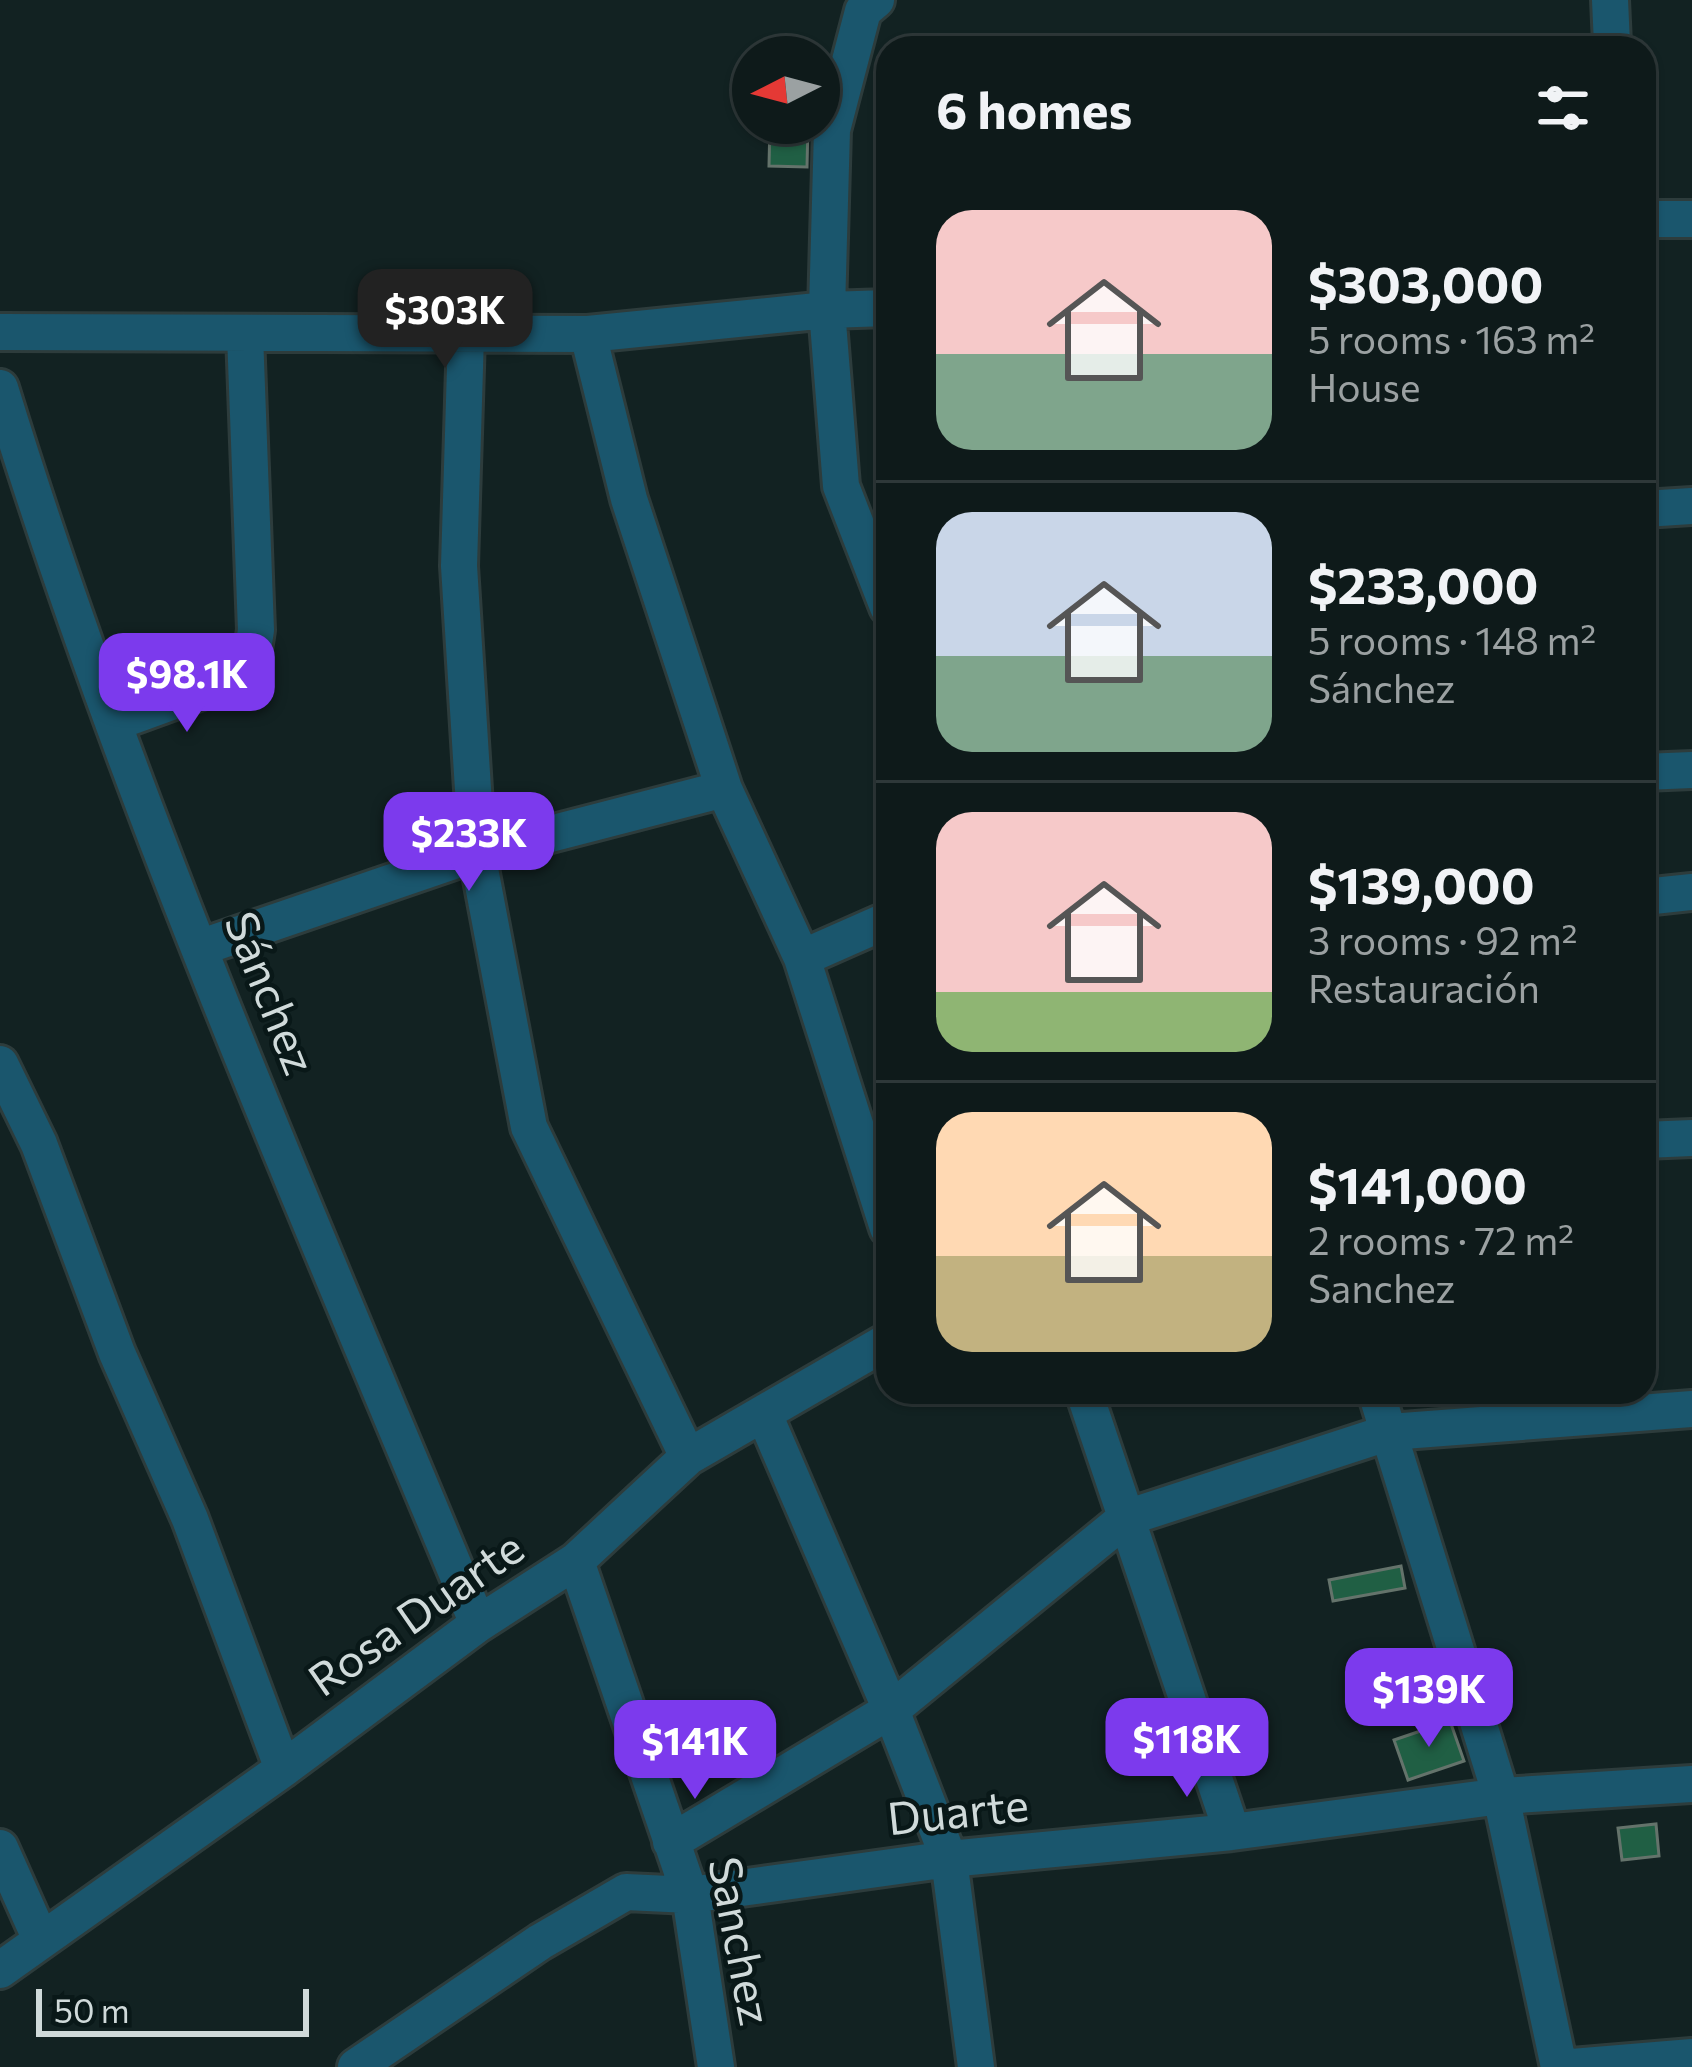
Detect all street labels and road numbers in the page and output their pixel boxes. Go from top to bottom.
street label: Sánchez [215,903,330,1081]
street label: Rosa Duarte [297,1518,532,1706]
street label: Duarte [884,1775,1031,1844]
street label: Sanchez [699,1852,786,2029]

